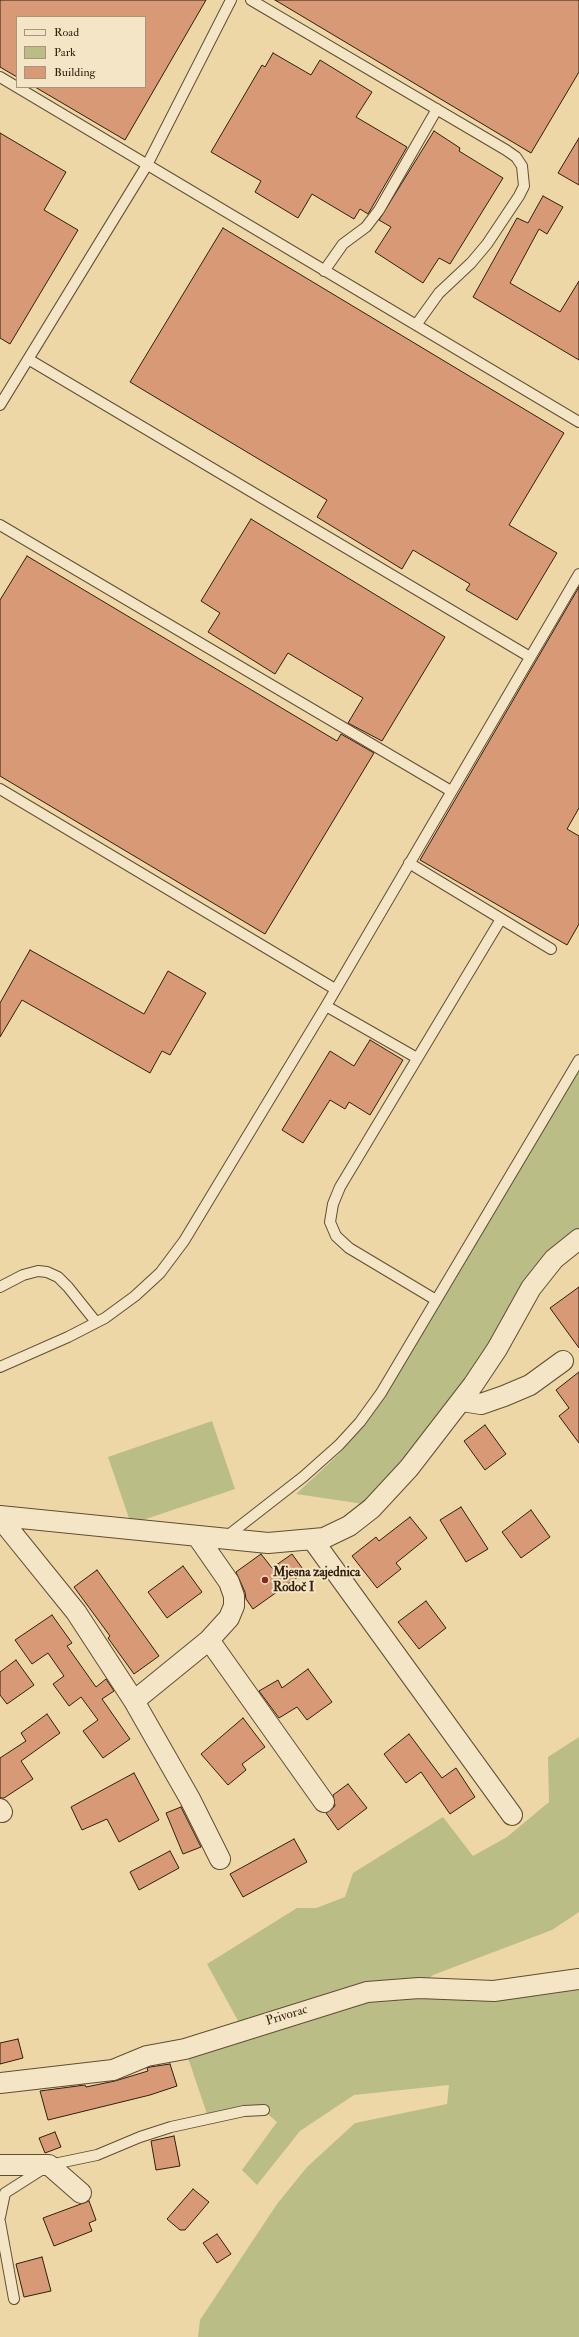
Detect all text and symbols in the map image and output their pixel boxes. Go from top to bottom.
legend [16,16,146,88]
text: Road [54,25,79,40]
text: Park [54,45,76,60]
text: Building [54,65,95,80]
place label: Mjesna zajednica Rodoč I [273,1565,360,1596]
marker: Mjesna zajednica Rodoč I [260,1575,270,1585]
street label: Privorac [264,2002,310,2030]

